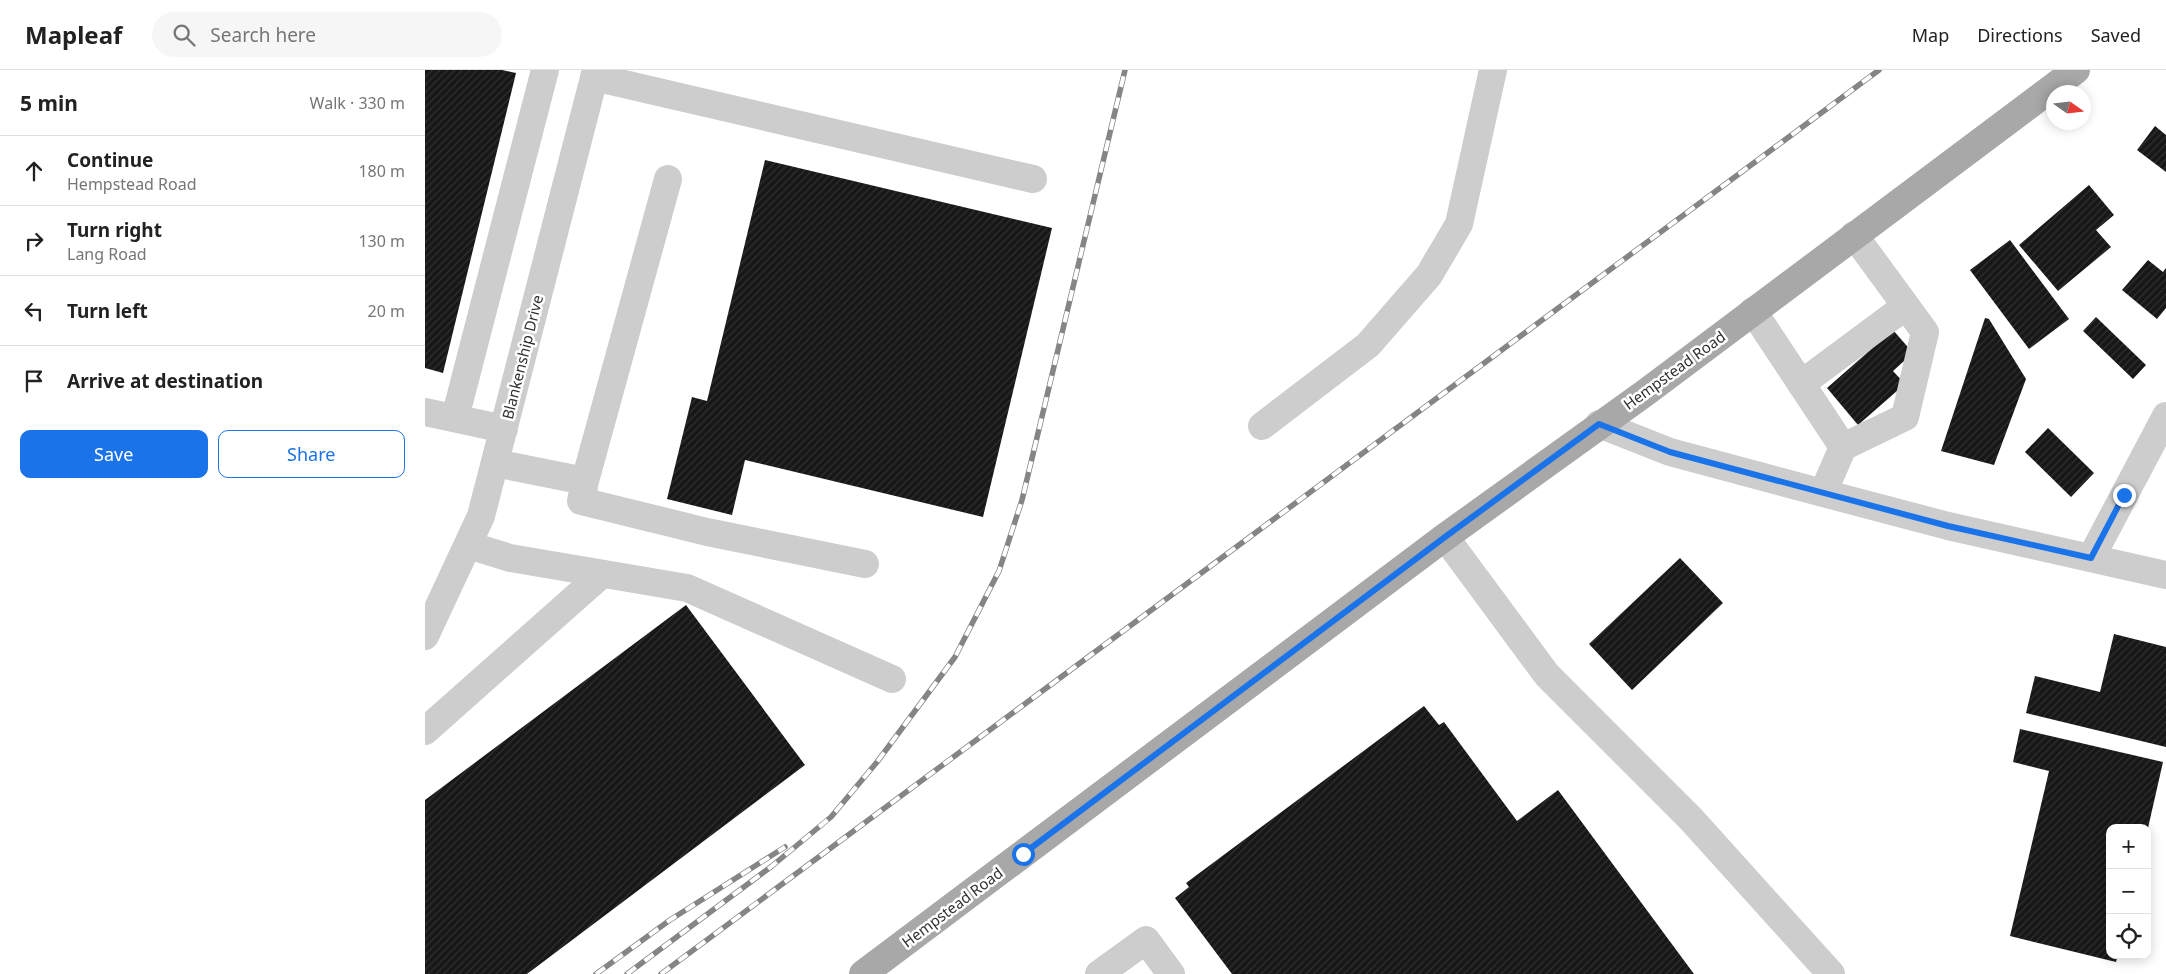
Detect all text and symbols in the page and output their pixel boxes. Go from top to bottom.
search box [152,12,502,57]
text: Mapleaf [25,18,122,51]
icon: search [170,21,198,49]
text: Search here [210,22,316,48]
text: Map [1912,23,1949,47]
text: Directions [1977,23,2063,47]
text: Saved [2091,23,2141,47]
north arrow [2046,85,2091,130]
text: 5 min [20,89,78,117]
text: Walk · 330 m [310,92,405,114]
text: Continue [67,147,153,173]
icon: ahead [20,157,48,185]
text: 180 m [358,160,405,182]
text: Hempstead Road [67,173,197,195]
text: Turn right [67,217,162,243]
icon: right [20,227,48,255]
text: 130 m [358,230,405,252]
text: Lang Road [67,243,147,265]
street label: Blankenship Drive [497,293,547,421]
icon: left [20,297,48,325]
text: Turn left [67,298,148,324]
text: 20 m [368,300,405,322]
street label: Hempstead Road [1619,326,1729,414]
icon: arrive [20,367,48,395]
text: Arrive at destination [67,368,263,394]
button: Save [20,430,208,478]
button: Share [218,430,405,478]
route end [2113,484,2136,507]
map controls [2106,824,2151,959]
button: + [2106,824,2151,869]
route start [1012,843,1035,866]
street label: Hempstead Road [897,862,1007,952]
button: − [2106,869,2151,914]
button: locate [2106,914,2151,959]

